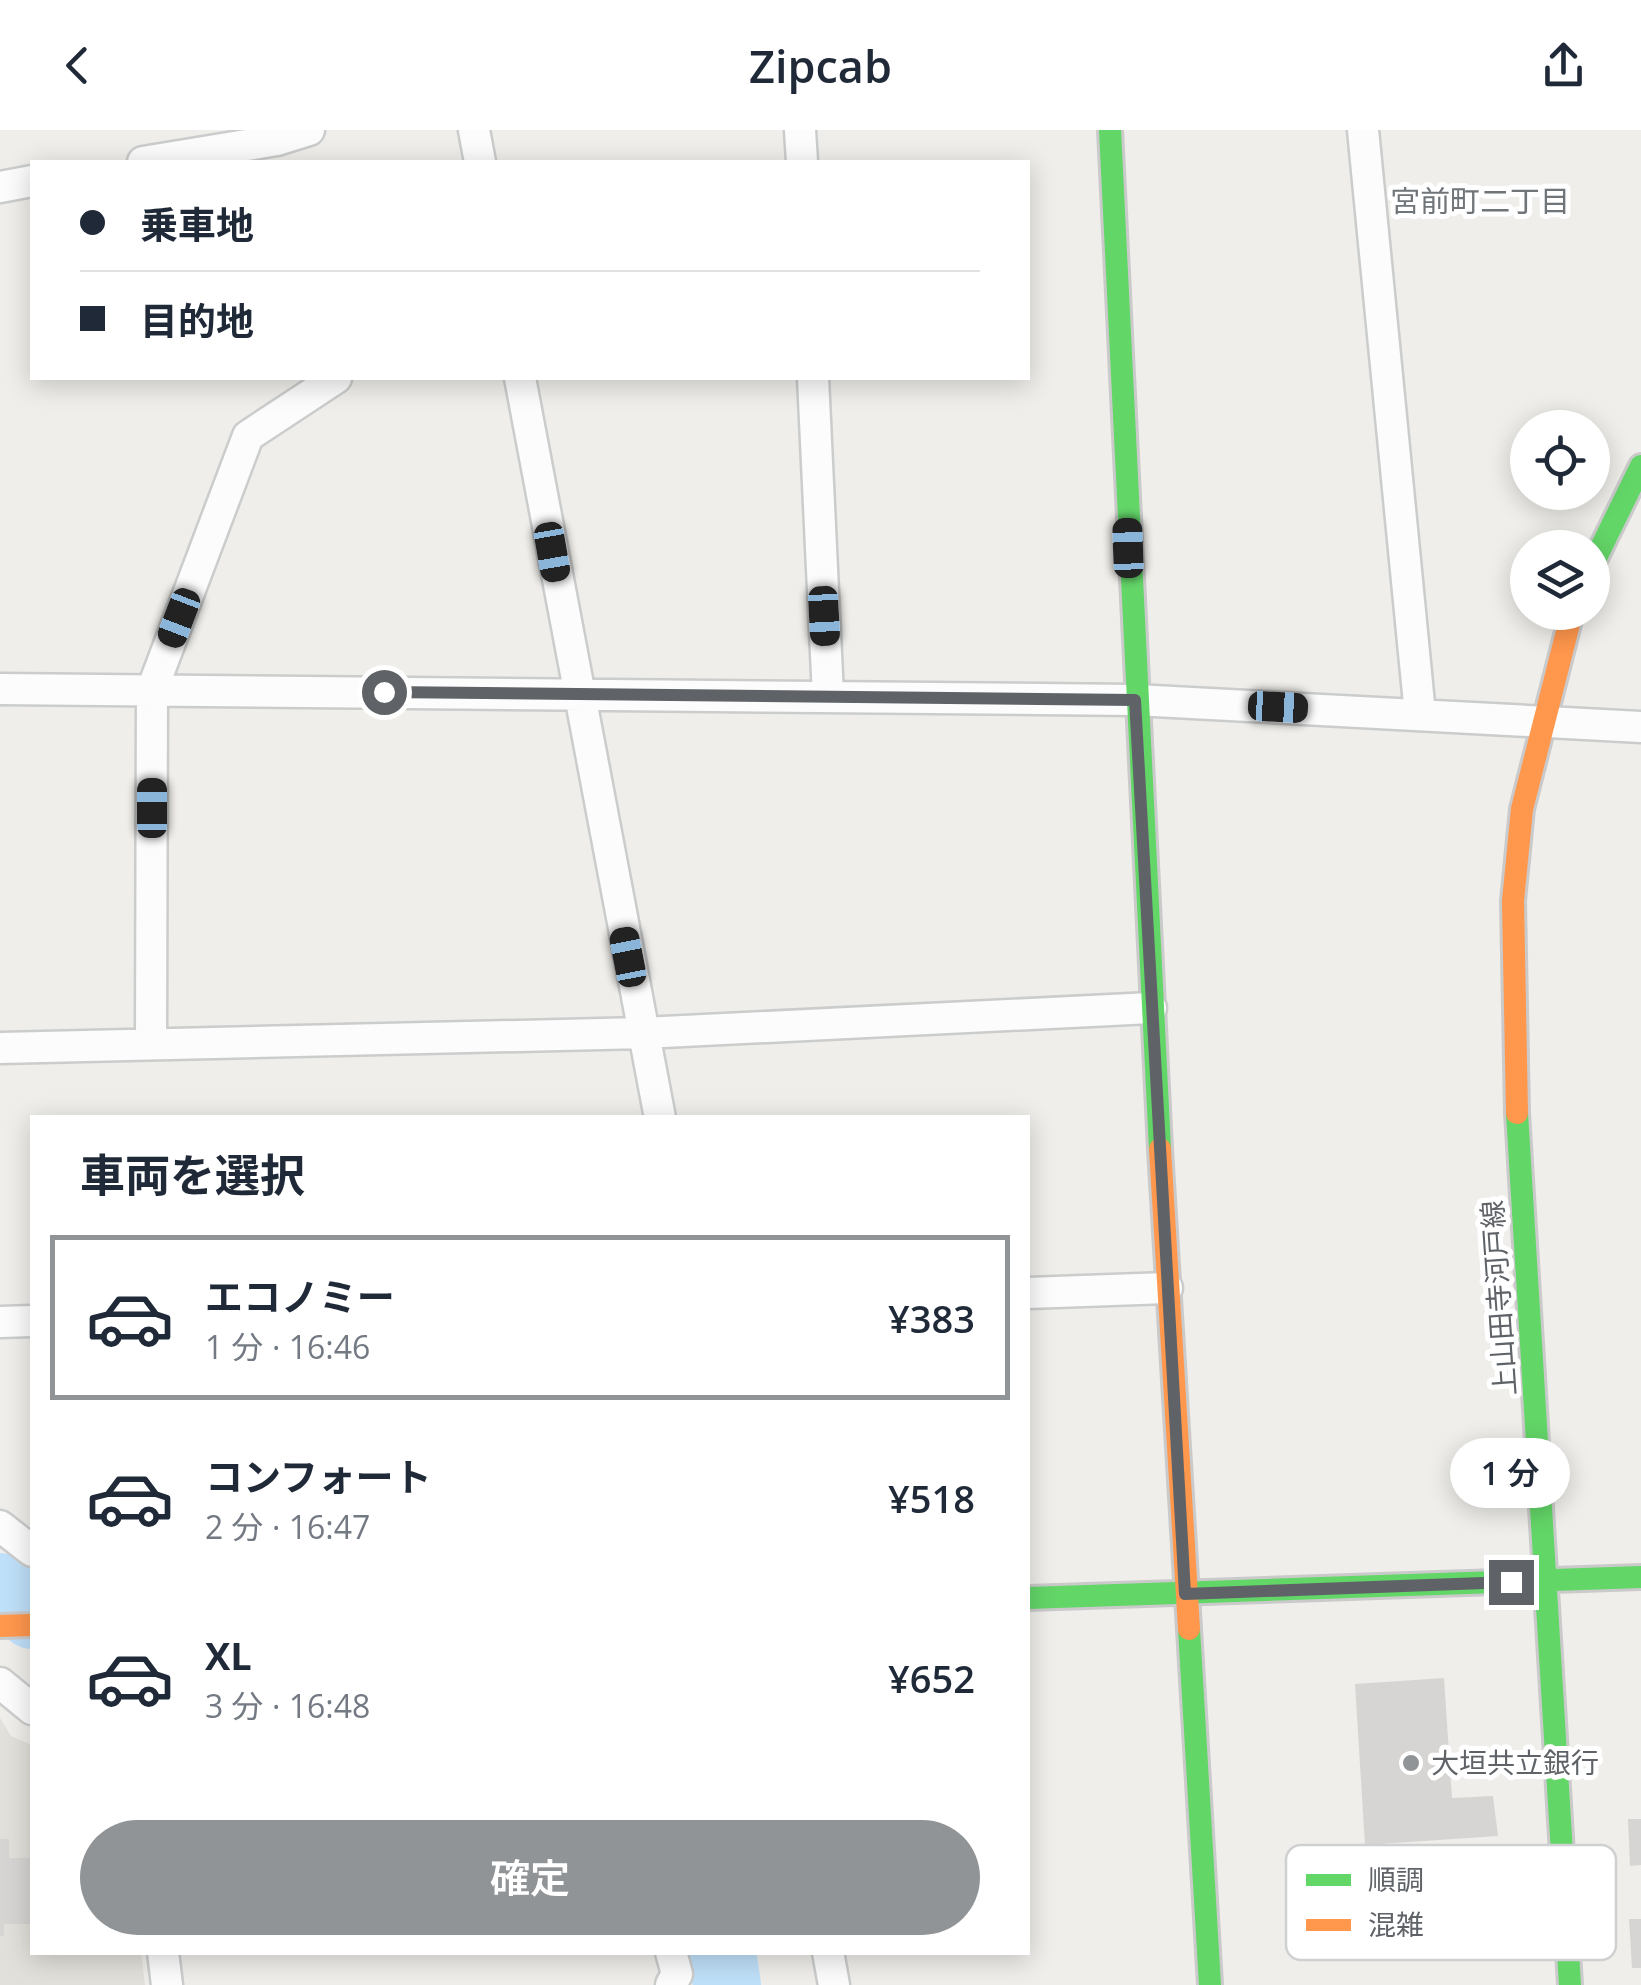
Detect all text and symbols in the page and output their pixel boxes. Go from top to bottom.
text: Zipcab [749,35,892,96]
icon: back [50,38,105,93]
icon: share [1536,38,1591,93]
district label: 宮前町二丁目 [1390,180,1570,221]
text: 乗車地 [140,198,254,250]
text: 目的地 [140,294,254,346]
map controls [1510,410,1610,630]
button: locate [1510,410,1610,510]
car [1112,517,1144,579]
car [532,520,572,584]
button: layers [1510,530,1610,630]
car [154,585,204,651]
car [807,585,841,647]
route start [362,670,407,715]
car [1247,690,1309,724]
car [137,778,167,838]
car [608,925,648,989]
text: 車両を選択 [80,1144,305,1205]
street label: 上山田寺河戸線 [1472,1199,1524,1397]
text: エコノミー [205,1270,395,1322]
icon: car [85,1273,175,1363]
text: ¥383 [888,1292,975,1344]
text: 1 分 · 16:46 [205,1325,370,1368]
callout: 1 分 [1451,1437,1571,1507]
text: コンフォート [205,1450,432,1502]
text: 1 分 [1481,1451,1539,1494]
icon: car [85,1453,175,1543]
text: ¥518 [888,1472,975,1524]
text: 2 分 · 16:47 [205,1505,370,1548]
route end [1489,1560,1534,1605]
text: XL [205,1629,252,1681]
icon: car [85,1633,175,1723]
text: ¥652 [888,1652,975,1704]
text: 3 分 · 16:48 [205,1684,370,1727]
place label: 大垣共立銀行 [1431,1743,1599,1781]
marker: 大垣共立銀行 [1400,1752,1422,1774]
button: 確定 [80,1820,980,1935]
legend [1286,1845,1616,1960]
text: 順調 [1368,1860,1424,1898]
text: 混雑 [1368,1905,1424,1943]

